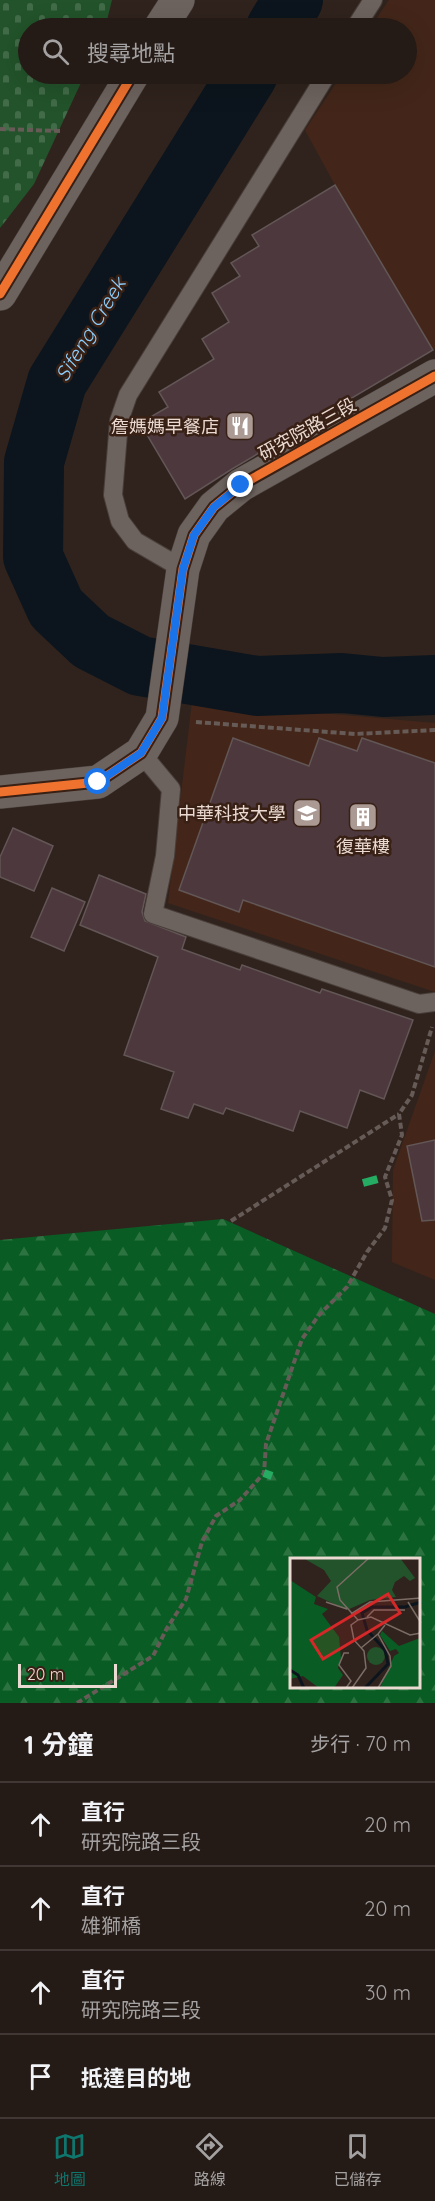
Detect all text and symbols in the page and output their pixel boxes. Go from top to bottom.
search box [18,18,417,84]
icon: search [39,35,72,68]
text: 搜尋地點 [87,39,175,67]
water label: Sifeng Creek [49,271,132,385]
street label: 研究院路三段 [254,393,360,465]
restaurant icon: 詹媽媽早餐店 [224,410,256,442]
place label: 詹媽媽早餐店 [111,415,219,438]
route end [227,471,253,497]
route start [84,768,110,794]
school or university icon: 中華科技大學 [291,797,323,829]
building icon: 復華樓 [347,801,379,833]
place label: 中華科技大學 [178,802,286,825]
place label: 復華樓 [336,835,390,858]
inset map [290,1558,420,1688]
scale bar [18,1661,117,1688]
text: 20 m [27,1664,64,1684]
text: 1 分鐘 [24,1728,93,1761]
text: 步行 · 70 m [310,1731,411,1756]
text: 直行 [81,1798,125,1826]
icon: ahead [24,1808,57,1841]
text: 20 m [364,1812,411,1837]
text: 研究院路三段 [81,1829,201,1854]
text: 直行 [81,1882,125,1910]
icon: ahead [24,1892,57,1925]
text: 20 m [364,1896,411,1921]
text: 雄獅橋 [81,1913,141,1938]
text: 直行 [81,1966,125,1994]
icon: ahead [24,1976,57,2009]
text: 30 m [365,1980,411,2005]
text: 研究院路三段 [81,1997,201,2022]
icon: arrive [24,2060,57,2093]
text: 抵達目的地 [81,2064,191,2092]
tab: 地圖 [53,2130,86,2190]
tab: 路線 [193,2130,226,2190]
tab: 已儲存 [333,2130,381,2190]

